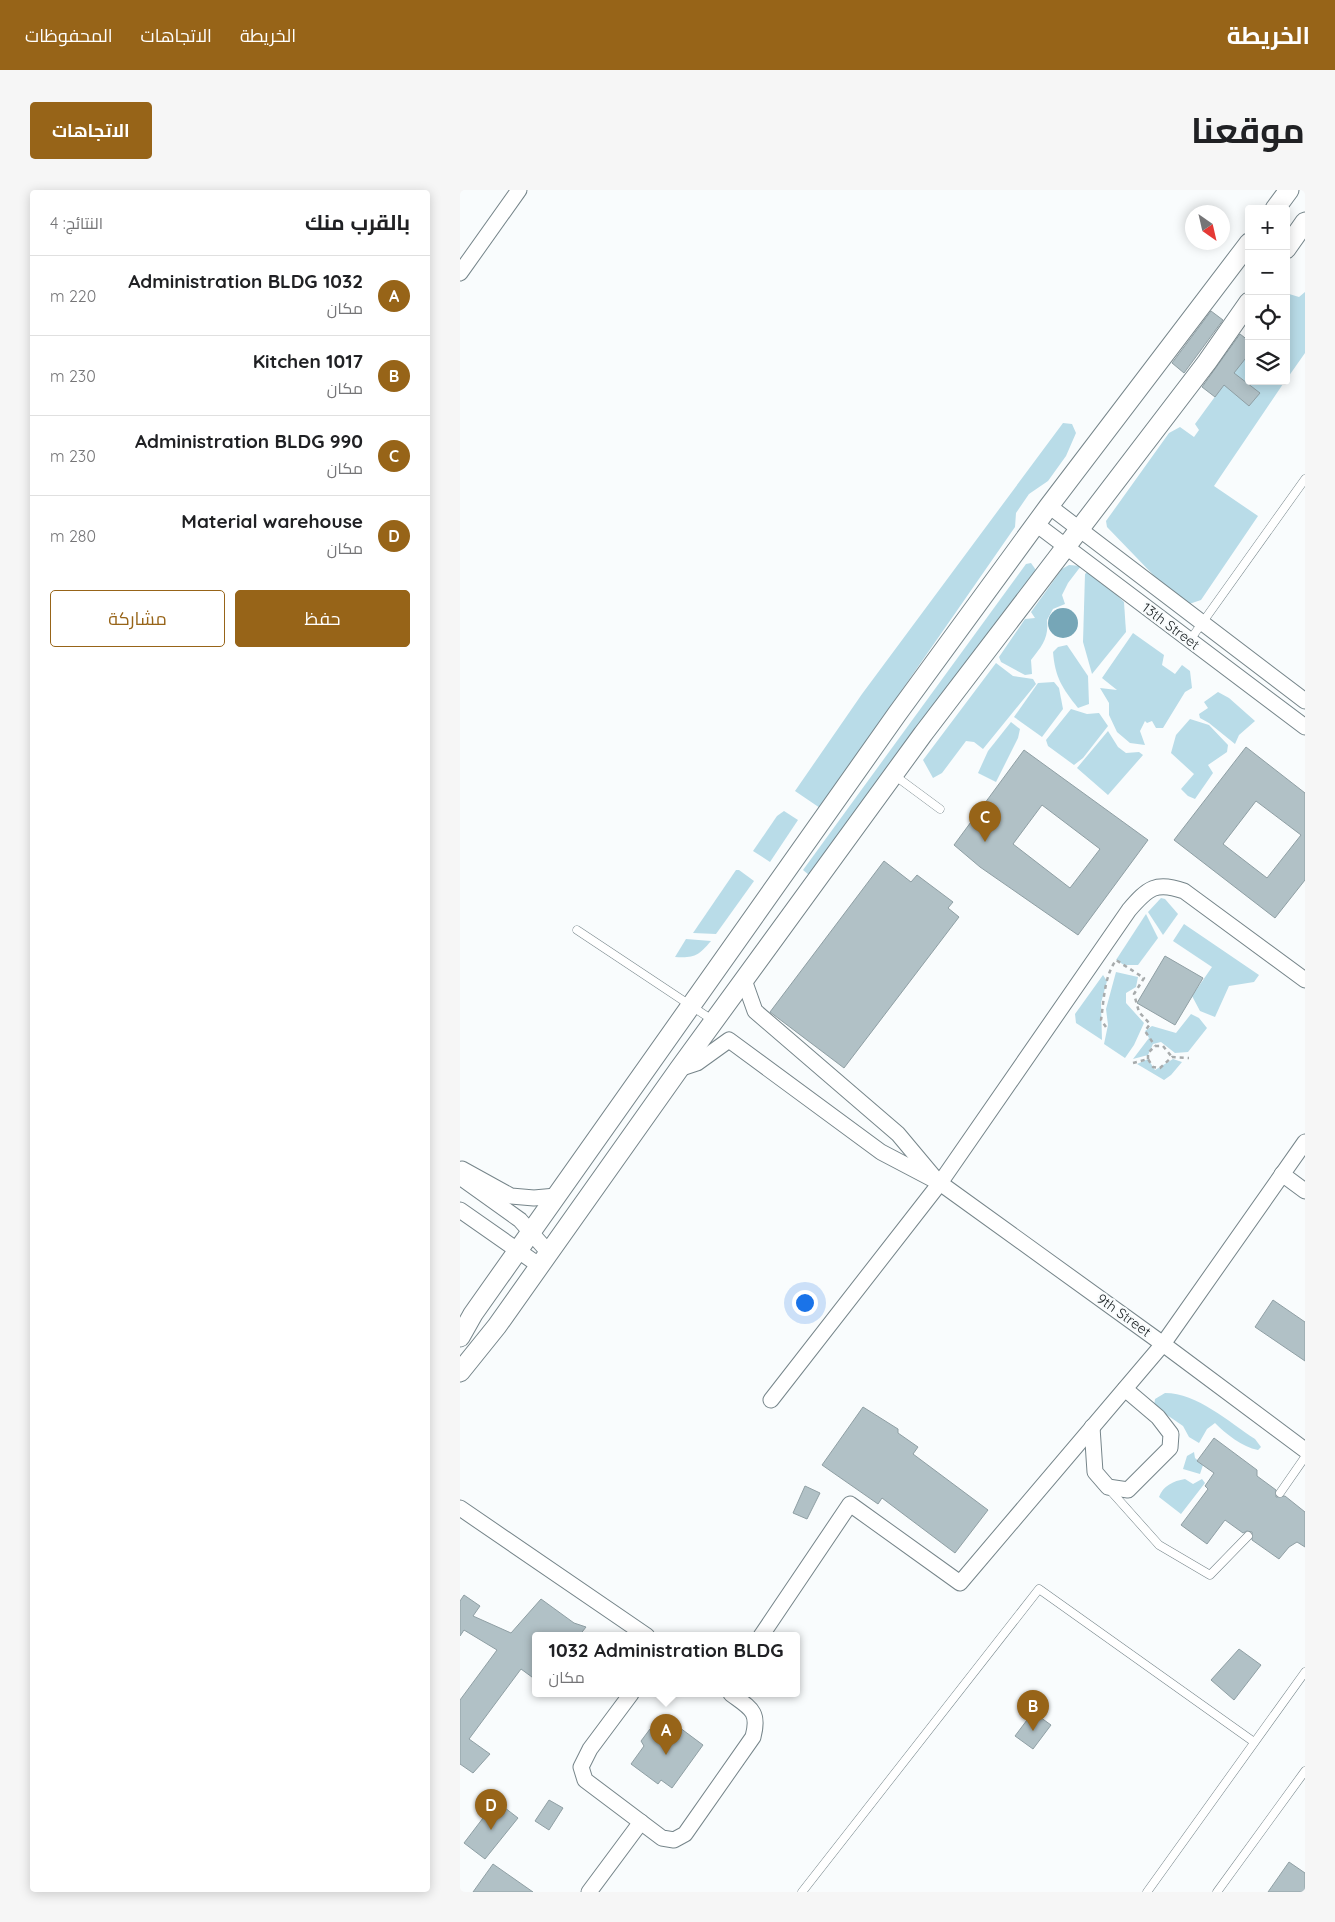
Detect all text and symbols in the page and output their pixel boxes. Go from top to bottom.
text: الخريطة [1227,20,1310,50]
text: المحفوظات [25,24,113,47]
text: الاتجاهات [141,24,212,47]
text: الخريطة [240,24,296,47]
button: الاتجاهات [30,102,152,159]
text: موقعنا [1191,108,1305,152]
north arrow [1185,205,1230,250]
map controls [1245,205,1290,385]
button: + [1245,205,1290,250]
text: بالقرب منك [305,209,410,235]
text: النتائج: 4 [50,213,103,233]
button: − [1245,250,1290,295]
text: 1032 Administration BLDG [128,269,363,293]
text: 220 m [50,286,96,306]
text: A [389,286,399,306]
button: locate [1245,295,1290,340]
text: مكان [327,298,363,318]
button: layers [1245,340,1290,385]
text: 1017 Kitchen [253,349,363,373]
text: 230 m [50,366,96,386]
text: B [389,366,399,386]
text: مكان [327,378,363,398]
text: 990 Administration BLDG [135,429,363,453]
text: 230 m [50,446,96,466]
text: C [389,446,399,466]
text: مكان [327,458,363,478]
text: Material warehouse [181,509,363,533]
text: 280 m [50,526,96,546]
text: D [388,526,400,546]
text: مكان [327,538,363,558]
button: مشاركة [50,590,225,647]
button: حفظ [235,590,410,647]
street label: 13th Street [1139,599,1203,654]
pin: C [969,801,1001,842]
street label: 9th Street [1093,1289,1155,1341]
your location [792,1290,818,1316]
popup [532,1632,800,1697]
text: 1032 Administration BLDG [549,1638,783,1662]
text: مكان [549,1667,585,1687]
pin: B [1017,1690,1049,1731]
pin: A [650,1714,682,1755]
pin: D [475,1789,507,1830]

